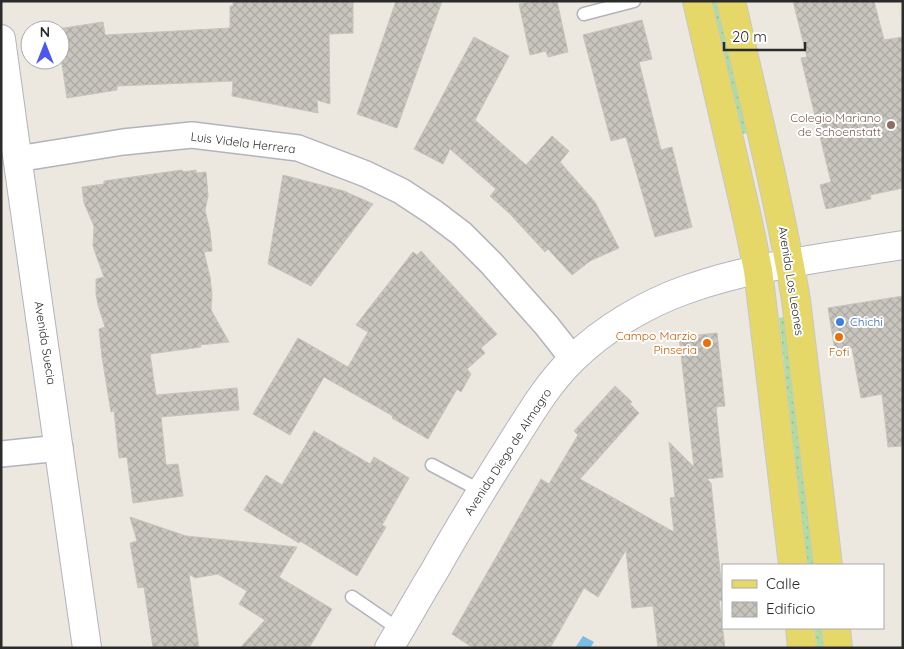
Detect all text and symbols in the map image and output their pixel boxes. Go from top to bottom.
north arrow [20,20,70,70]
scale bar [724,20,805,52]
text: N [40,23,50,41]
text: 20 m [732,27,767,46]
place label: Colegio Mariano de Schoenstatt [790,110,881,139]
marker: Colegio Mariano de Schoenstatt [885,119,897,131]
street label: Luis Videla Herrera [190,129,296,156]
street label: Avenida Los Leones [775,225,808,337]
street label: Avenida Suecia [31,300,59,386]
place label: Chichi [850,314,883,329]
marker: Chichi [834,316,846,328]
place label: Campo Marzio Pinseria [616,328,697,357]
marker: Fofi [833,331,845,343]
marker: Campo Marzio Pinseria [701,337,713,349]
place label: Fofi [829,344,849,359]
street label: Avenida Diego de Almagro [461,385,554,518]
legend [722,564,884,629]
text: Calle [766,574,800,593]
text: Edificio [766,599,815,618]

